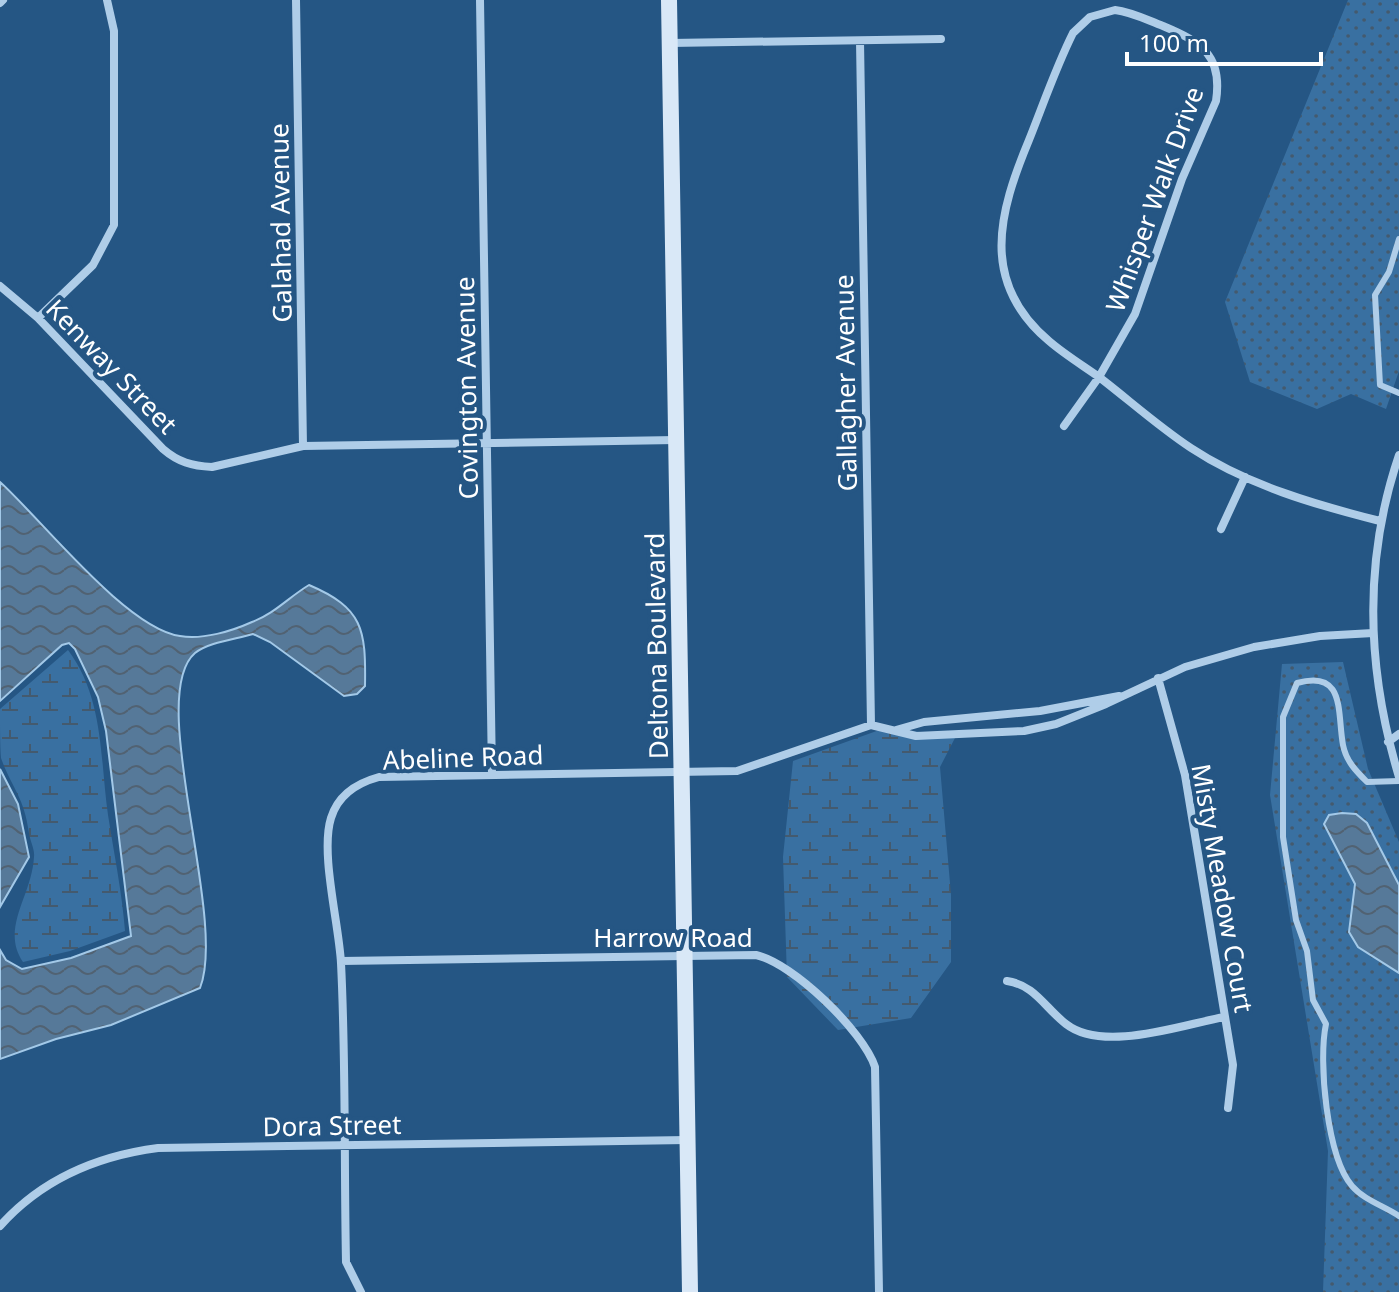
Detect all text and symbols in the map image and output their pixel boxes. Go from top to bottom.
scale bar [1127,16,1321,66]
text: 100 m [1139,26,1209,59]
street label: Whisper Walk Drive [1096,81,1212,317]
street label: Galahad Avenue [260,123,300,323]
street label: Gallagher Avenue [825,274,865,492]
street label: Covington Avenue [446,276,486,500]
street label: Kenway Street [38,291,186,441]
street label: Deltona Boulevard [636,532,676,760]
street label: Abeline Road [382,736,544,778]
street label: Misty Meadow Court [1183,761,1263,1015]
street label: Harrow Road [593,919,753,955]
street label: Dora Street [262,1106,402,1144]

